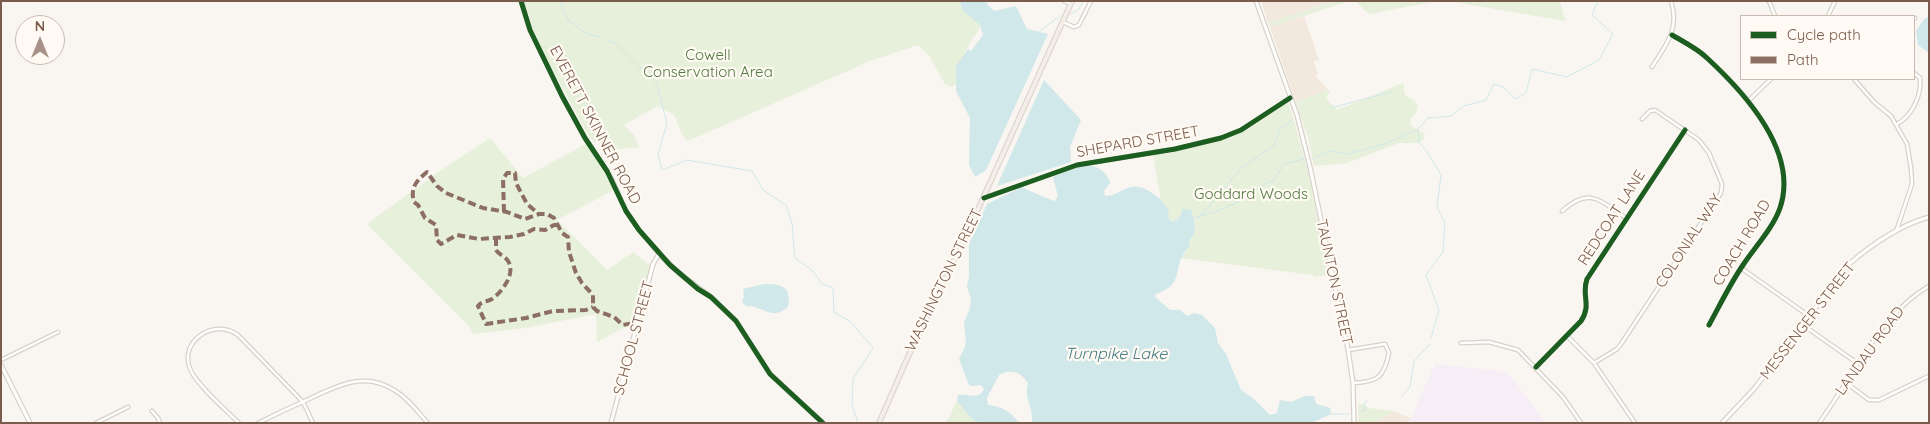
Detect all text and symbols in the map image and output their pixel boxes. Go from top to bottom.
north arrow [15,15,65,65]
legend [1740,15,1915,80]
text: N [35,17,45,35]
text: Cycle path [1787,25,1861,44]
street label: EVERETT SKINNER ROAD [546,43,644,207]
park label: Cowell Conservation Area [643,46,773,81]
text: Path [1787,50,1819,69]
street label: SHEPARD STREET [1075,122,1201,162]
street label: REDCOAT LANE [1575,167,1649,269]
park label: Goddard Woods [1194,185,1308,203]
street label: COLONIAL WAY [1652,191,1726,291]
street label: COACH ROAD [1709,197,1775,289]
street label: WASHINGTON STREET [902,206,986,354]
street label: TAUNTON STREET [1312,217,1356,347]
street label: MESSENGER STREET [1757,259,1859,383]
street label: SCHOOL STREET [610,279,658,397]
street label: LANDAU ROAD [1832,303,1908,399]
water label: Turnpike Lake [1065,344,1167,364]

